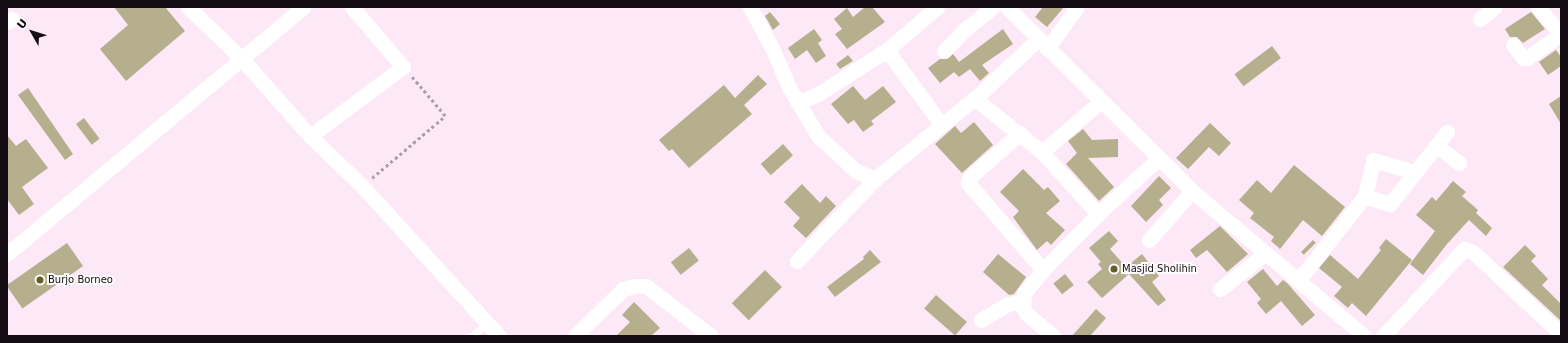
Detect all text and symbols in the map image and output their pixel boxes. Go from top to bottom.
north arrow [12,12,52,52]
text: U [14,17,30,32]
place label: Masjid Sholihin [1122,263,1197,275]
marker: Masjid Sholihin [1109,264,1119,274]
place label: Burjo Borneo [48,274,113,286]
marker: Burjo Borneo [35,275,45,285]

